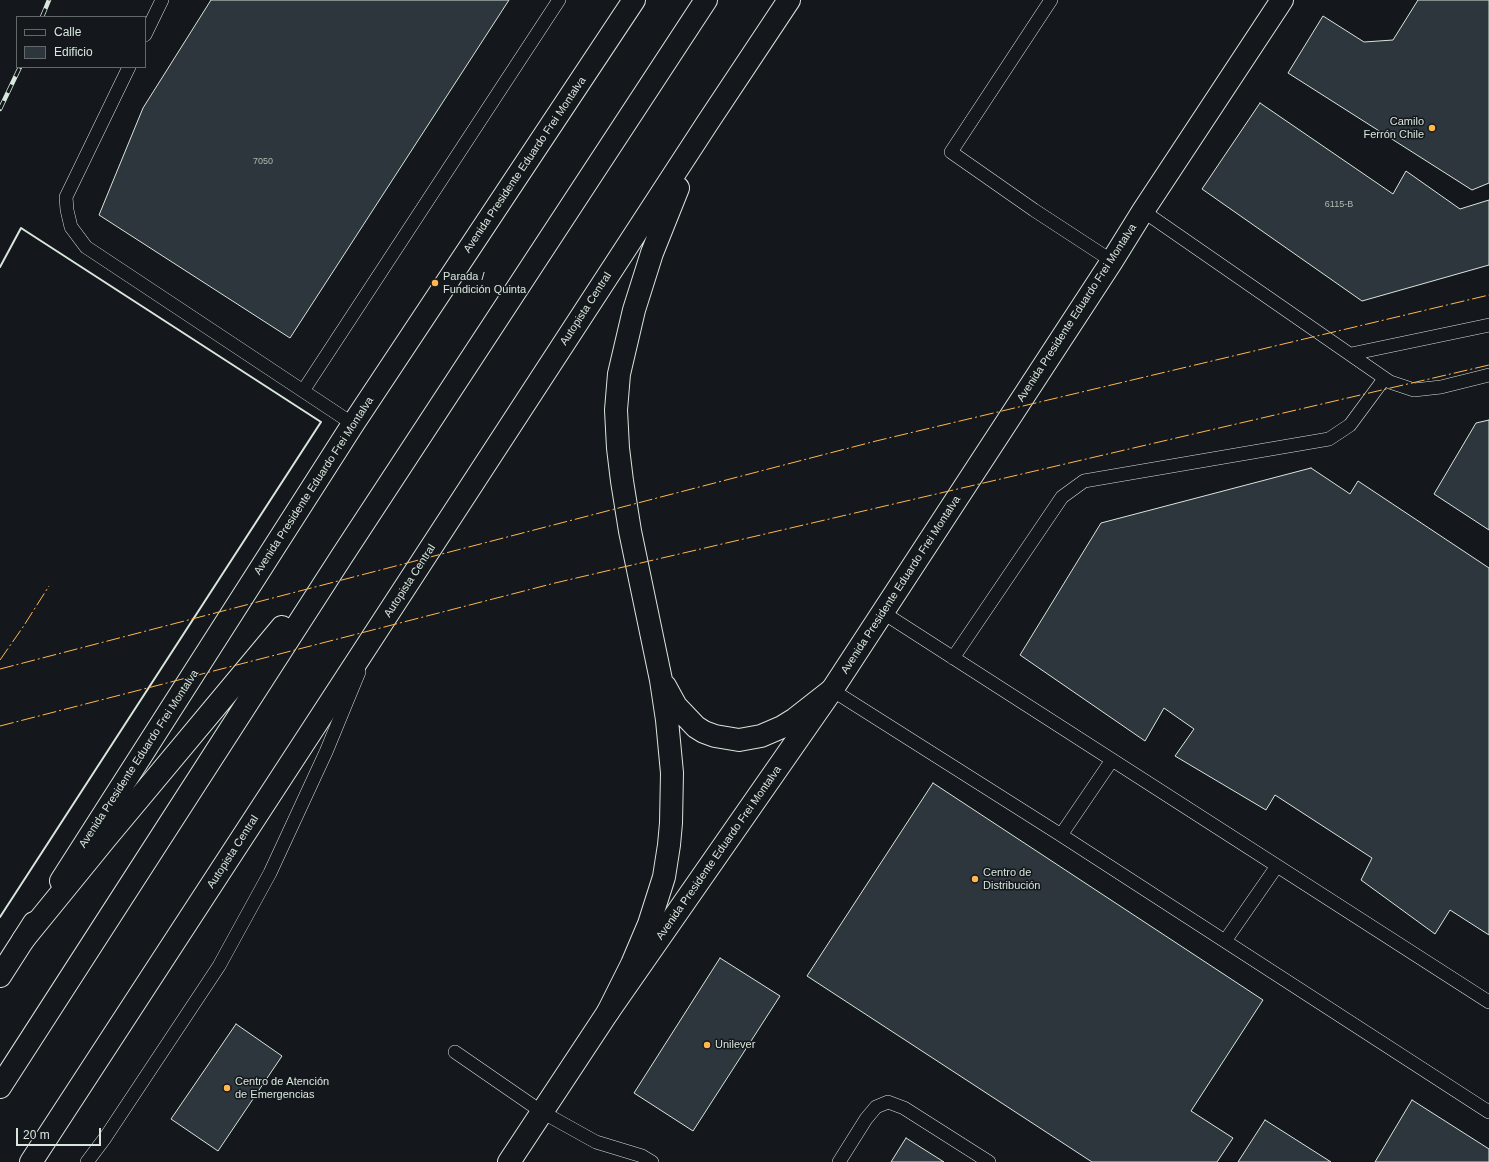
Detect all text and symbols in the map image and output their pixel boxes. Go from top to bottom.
legend [16,16,146,68]
text: Calle [54,25,81,39]
text: Edificio [54,45,93,59]
street label: Avenida Presidente Eduardo Frei Montalva [461,74,589,256]
place label: Camilo Ferrón Chile [1363,115,1424,141]
marker: Camilo Ferrón Chile [1427,123,1437,133]
house number: 7050 [253,157,273,167]
house number: 6115-B [1325,200,1353,210]
street label: Avenida Presidente Eduardo Frei Montalva [1014,222,1140,404]
place label: Parada / Fundición Quinta [443,270,526,296]
street label: Autopista Central [557,270,615,348]
marker: Parada / Fundición Quinta [430,278,440,288]
street label: Avenida Presidente Eduardo Frei Montalva [251,395,377,577]
street label: Avenida Presidente Eduardo Frei Montalva [838,494,964,676]
street label: Autopista Central [381,542,439,620]
street label: Avenida Presidente Eduardo Frei Montalva [76,668,202,850]
street label: Avenida Presidente Eduardo Frei Montalva [654,763,784,943]
street label: Autopista Central [204,813,262,891]
place label: Centro de Distribución [983,866,1040,892]
marker: Centro de Distribución [970,874,980,884]
place label: Unilever [715,1038,755,1052]
marker: Unilever [702,1040,712,1050]
place label: Centro de Atención de Emergencias [235,1075,329,1101]
marker: Centro de Atención de Emergencias [222,1083,232,1093]
scale bar [18,1120,103,1146]
text: 20 m [23,1128,50,1142]

